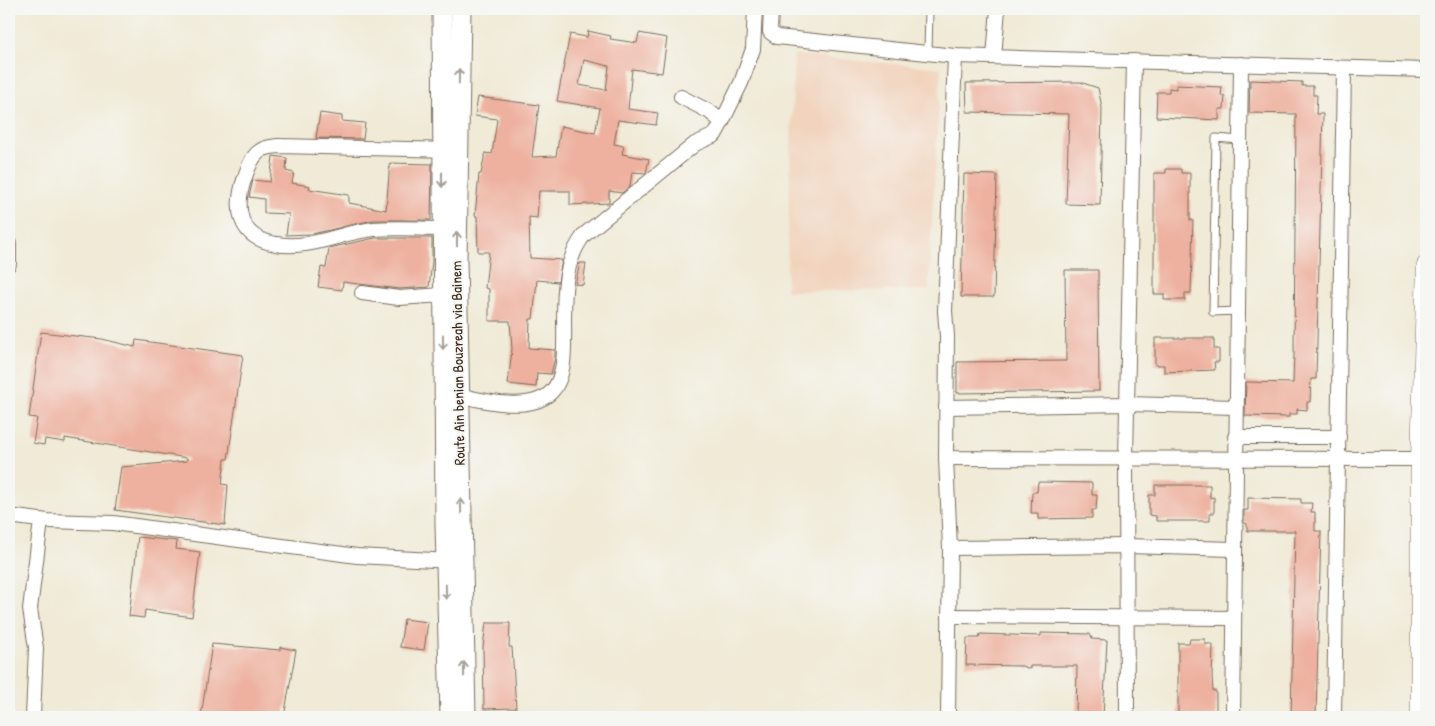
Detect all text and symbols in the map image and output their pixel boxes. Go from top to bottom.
one-way arrow [454,68,464,84]
one-way arrow [438,172,447,188]
one-way arrow [452,231,462,247]
street label: Route Ain benian Bouzreah via Bainem [445,260,470,466]
one-way arrow [438,334,448,350]
one-way arrow [456,498,466,514]
one-way arrow [441,584,450,600]
one-way arrow [459,661,469,677]

